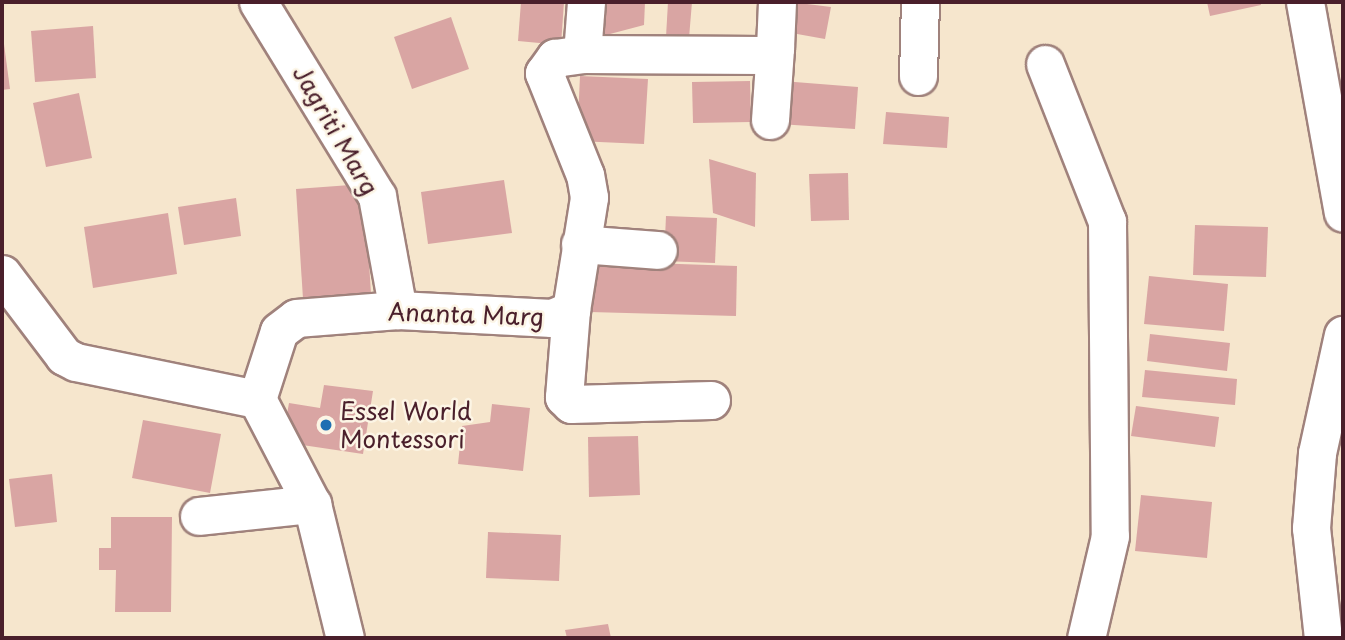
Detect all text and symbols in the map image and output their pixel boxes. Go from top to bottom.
street label: Jagriti Marg [287,60,385,200]
street label: Ananta Marg [388,297,544,331]
place label: Essel World Montessori [340,397,473,453]
marker: Essel World Montessori [318,417,334,433]

